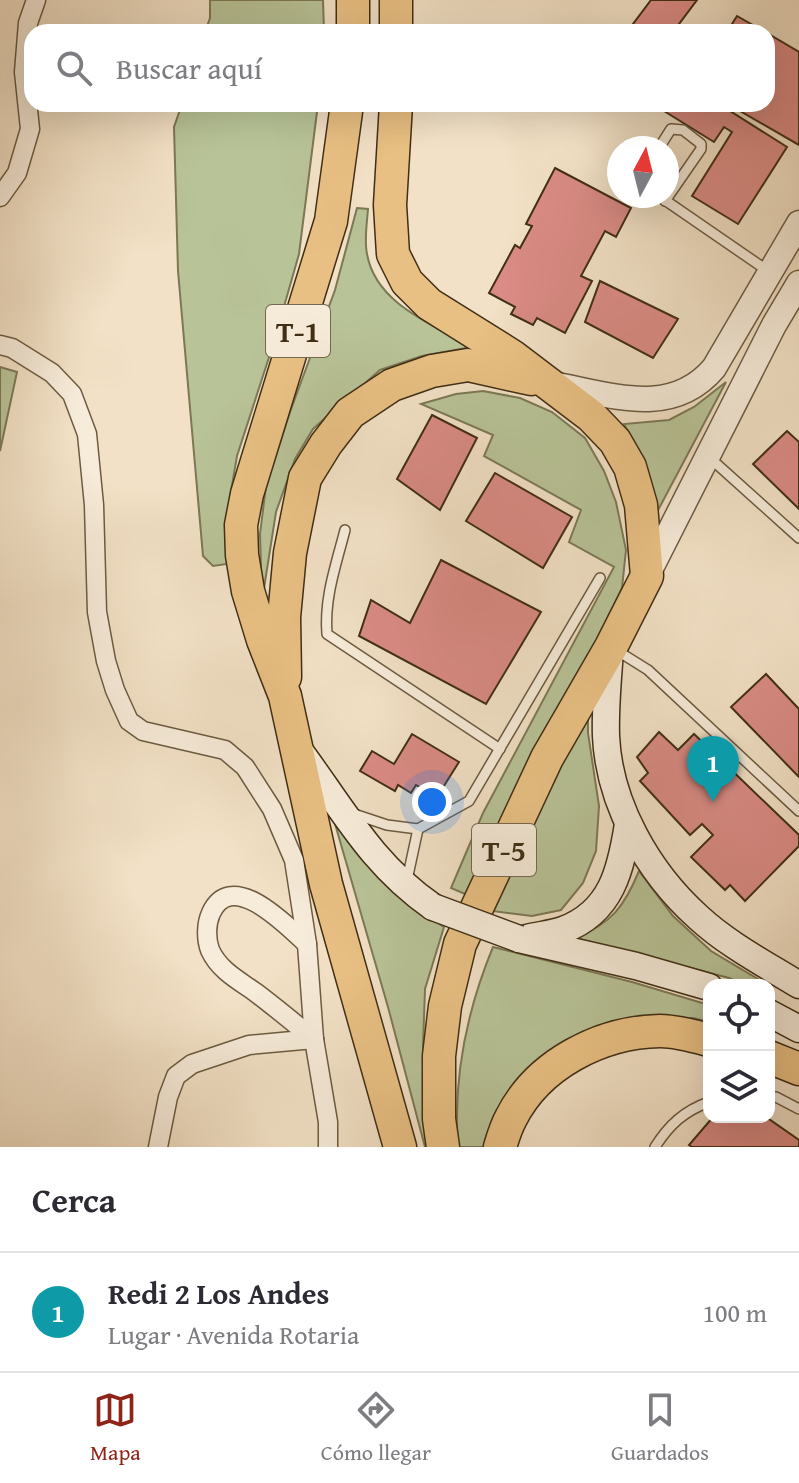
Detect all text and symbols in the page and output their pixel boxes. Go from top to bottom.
search box [24,24,775,112]
icon: search [52,46,96,90]
text: Buscar aquí [116,46,262,90]
north arrow [607,136,679,208]
road number: T-1 [266,305,330,357]
pin: 1 [687,736,739,802]
your location [412,782,452,822]
road number: T-5 [472,824,536,876]
map controls [703,979,775,1123]
button: locate [703,979,775,1051]
button: layers [703,1051,775,1123]
text: Cerca [32,1175,116,1224]
text: Redi 2 Los Andes [108,1271,329,1315]
text: 1 [51,1293,65,1332]
text: 100 m [702,1293,767,1332]
text: Lugar · Avenida Rotaria [108,1315,359,1354]
tab: Mapa [90,1388,141,1468]
tab: Cómo llegar [321,1388,431,1468]
tab: Guardados [611,1388,709,1468]

